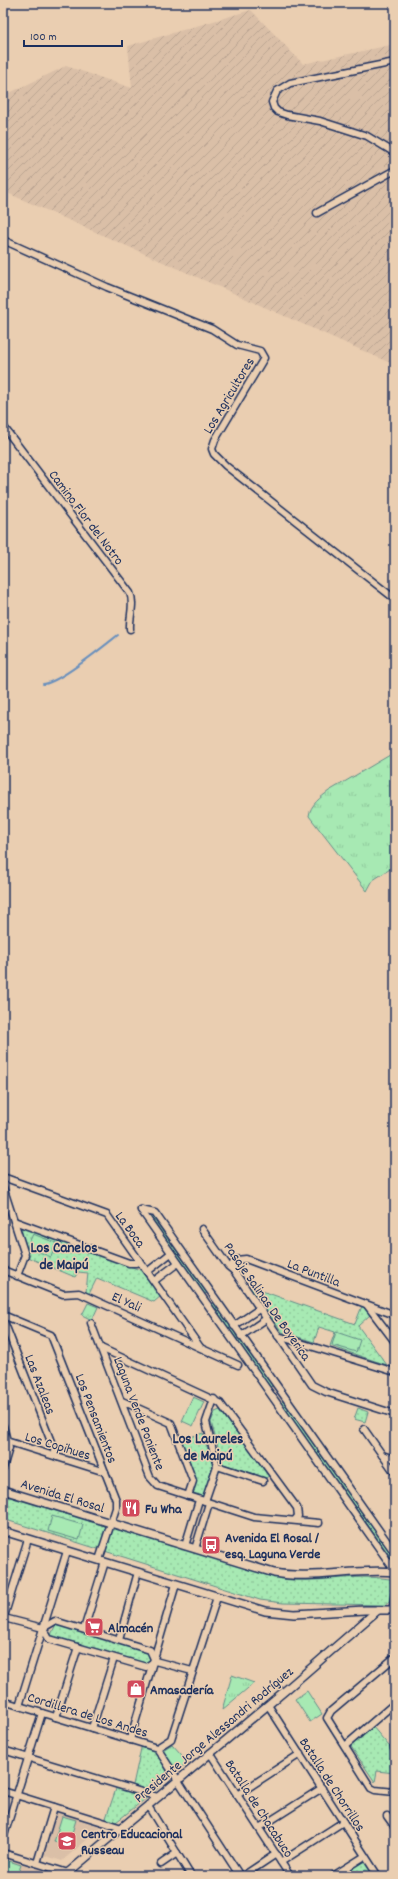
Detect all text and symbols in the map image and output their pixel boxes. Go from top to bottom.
scale bar [24,22,122,48]
text: 100 m [30,29,57,46]
street label: Los Agricultores [199,354,261,438]
street label: Camino Flor del Notro [43,466,128,570]
street label: La Boca [109,1208,150,1253]
district label: Los Canelos de Maipú [30,1238,98,1277]
street label: Pasaje Salinas De Boyerica [218,1239,315,1366]
street label: La Puntilla [284,1255,343,1293]
street label: El Yali [108,1287,145,1318]
street label: Las Azaleas [19,1352,60,1418]
street label: Laguna Verde Poniente [107,1354,169,1473]
street label: Los Pensamientos [69,1371,121,1467]
street label: Los Copihues [22,1427,93,1466]
district label: Los Laureles de Maipú [173,1429,243,1468]
street label: Avenida El Rosal [18,1475,107,1519]
restaurant icon: Fu Wha [120,1497,142,1519]
place label: Fu Wha [145,1500,183,1520]
place label: Avenida El Rosal / esq. Laguna Verde [225,1529,320,1565]
bus stop icon: Avenida El Rosal / esq. Laguna Verde [200,1534,222,1556]
supermarket icon: Almacén [83,1616,105,1638]
place label: Almacén [108,1619,154,1639]
street label: Presidente Jorge Alessandri Rodríguez [130,1662,299,1808]
shop icon: Amasadería [125,1678,147,1700]
place label: Amasadería [150,1681,215,1701]
street label: Cordillera de Los Andes [25,1688,150,1744]
street label: Batalla de Chorrillos [293,1734,369,1836]
street label: Batalla de Chacabuco [219,1756,298,1862]
place label: Centro Educacional Russeau [81,1825,183,1861]
school or university icon: Centro Educacional Russeau [56,1830,78,1852]

